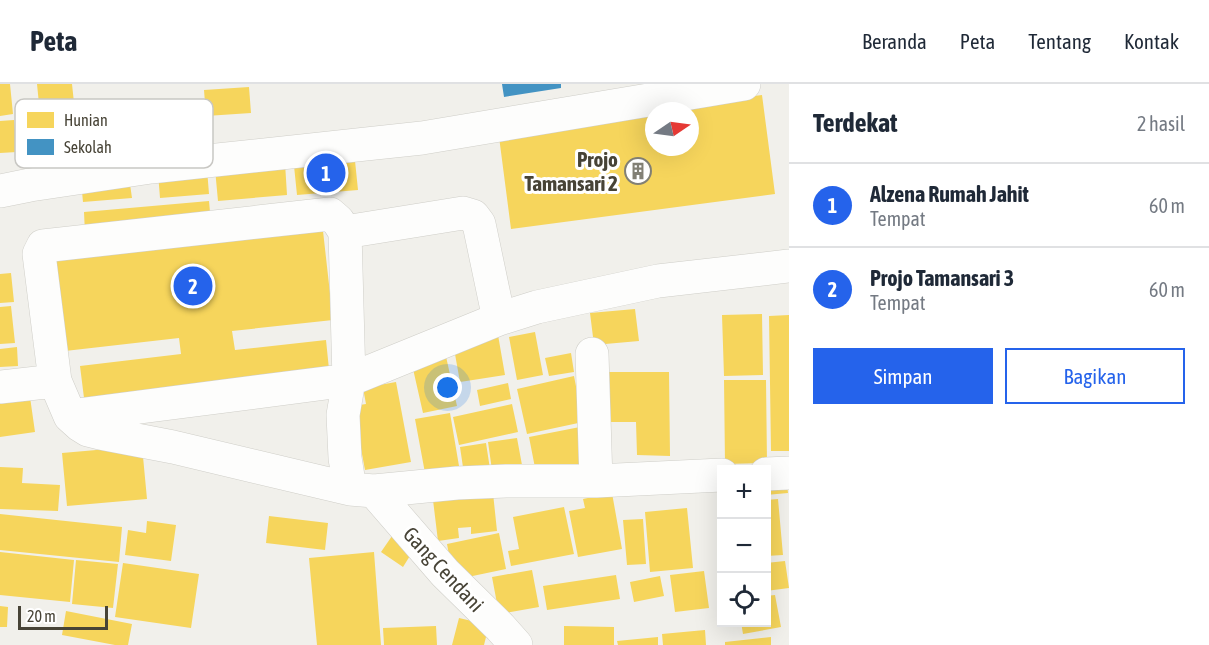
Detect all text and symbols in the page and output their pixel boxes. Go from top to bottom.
text: Peta [30,25,77,57]
text: Beranda [862,29,927,53]
text: Peta [960,29,995,53]
text: Tentang [1028,29,1091,53]
text: Kontak [1124,29,1179,53]
legend [15,99,213,168]
north arrow [645,102,699,156]
text: Terdekat [813,108,897,138]
text: Hunian [64,111,108,129]
text: 2 hasil [1137,112,1185,135]
text: Sekolah [64,138,112,156]
place label: Projo Tamansari 2 [524,147,618,195]
pin: 1 [306,150,346,196]
building icon: Projo Tamansari 2 [623,156,653,186]
text: Alzena Rumah Jahit [870,181,1029,207]
text: 1 [828,194,837,217]
text: 60 m [1149,194,1185,217]
text: Tempat [870,207,926,230]
pin: 2 [174,264,212,308]
text: Projo Tamansari 3 [870,265,1014,291]
text: 2 [828,278,837,301]
text: 60 m [1149,278,1185,301]
text: Tempat [870,291,926,314]
button: Simpan [813,348,993,404]
button: Bagikan [1005,348,1185,404]
your location [433,373,462,402]
map controls [717,465,771,627]
button: + [717,465,771,519]
button: − [717,519,771,573]
street label: Gang Cendani [399,522,489,616]
button: locate [717,573,771,627]
scale bar [18,603,108,630]
text: 20 m [27,607,56,625]

